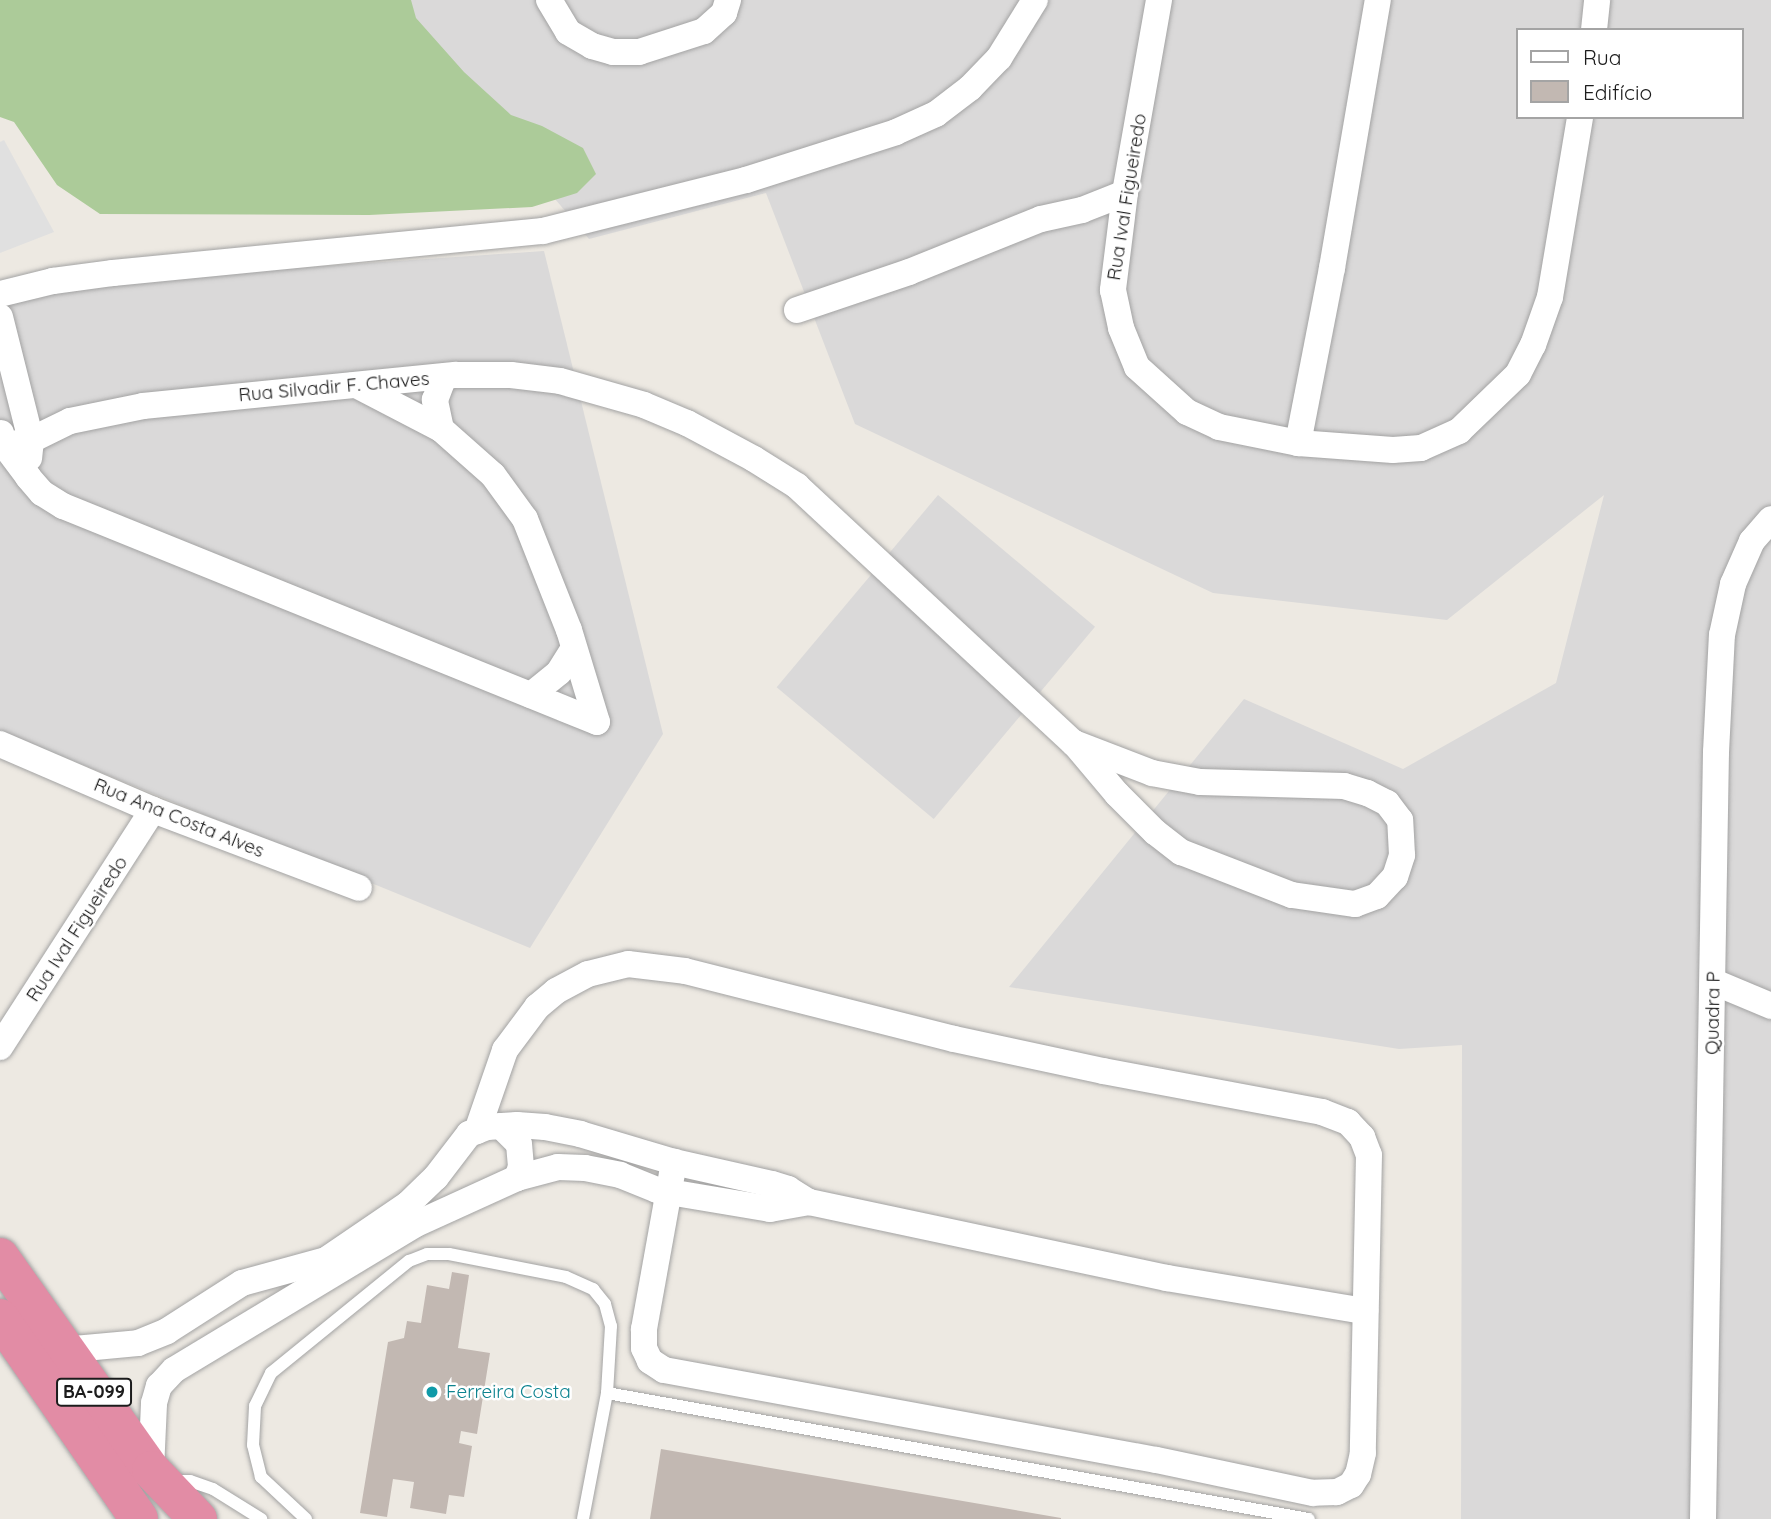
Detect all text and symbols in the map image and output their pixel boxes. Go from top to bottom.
legend [1516,28,1743,119]
text: Rua [1583,44,1622,70]
text: Edifício [1583,79,1652,105]
street label: Rua Ival Figueiredo [1103,112,1151,282]
street label: Rua Silvadir F. Chaves [237,367,431,407]
street label: Rua Ana Costa Alves [90,773,268,863]
street label: Rua Ival Figueiredo [22,852,132,1006]
street label: Quadra P [1701,971,1725,1055]
road number: BA-099 [56,1378,132,1406]
place label: Ferreira Costa [446,1381,571,1403]
marker: Ferreira Costa [424,1384,440,1400]

